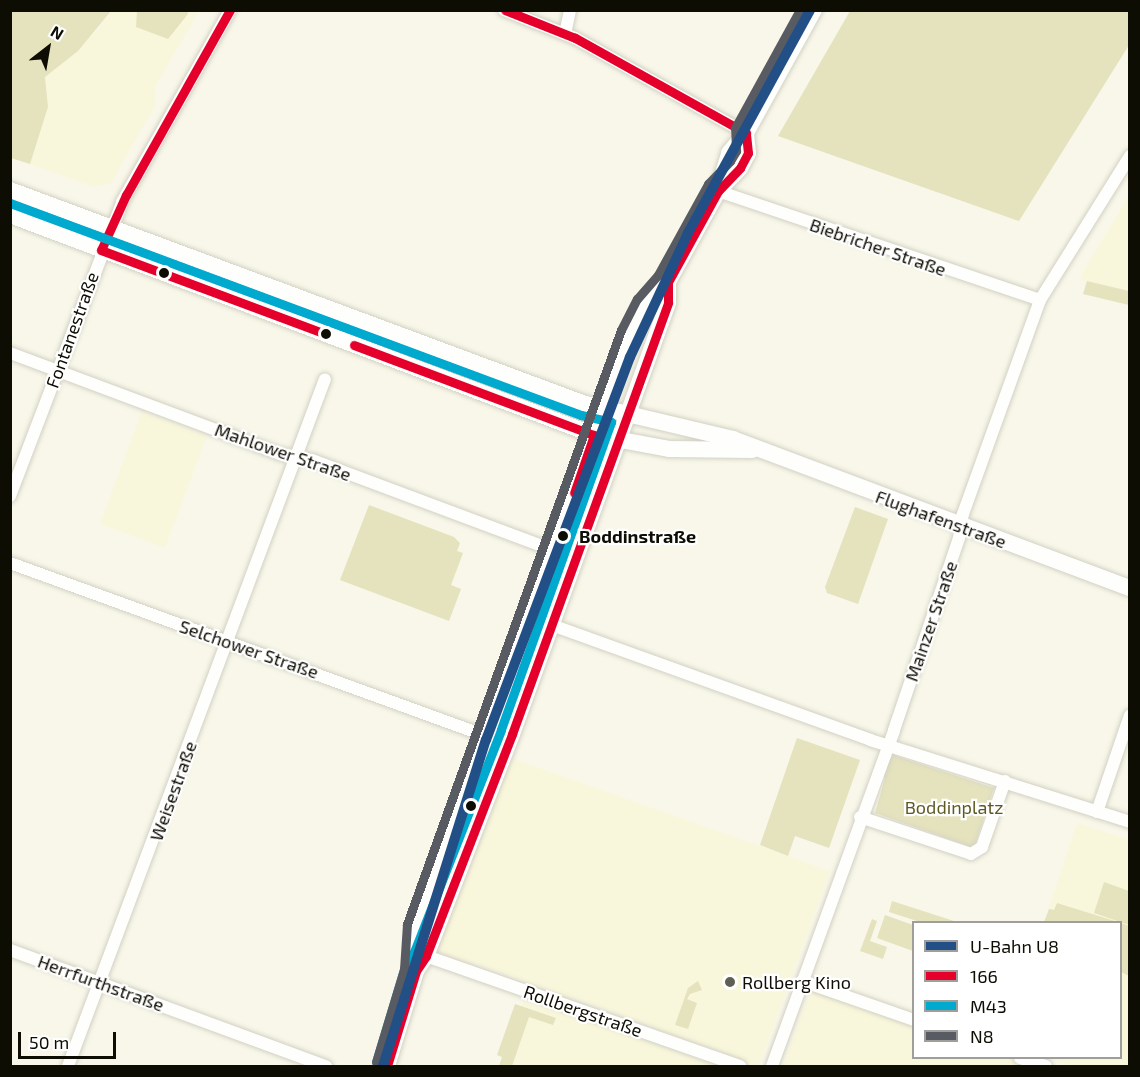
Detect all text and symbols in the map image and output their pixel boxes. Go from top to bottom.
north arrow [18,18,78,78]
text: N [48,21,67,43]
street label: Biebricher Straße [807,213,949,281]
unlabelled marker [158,267,170,279]
street label: Fontanestraße [41,269,103,391]
unlabelled marker [320,328,332,340]
street label: Mahlower Straße [212,418,354,486]
street label: Flughafenstraße [873,485,1009,553]
marker: Boddinstraße [552,525,574,547]
place label: Boddinstraße [579,525,696,547]
street label: Mainzer Straße [900,558,962,684]
street label: Selchower Straße [176,615,322,683]
street label: Weisestraße [145,738,201,844]
park label: Boddinplatz [905,796,1003,818]
unlabelled marker [465,800,477,812]
legend [912,921,1122,1059]
text: U-Bahn U8 [970,935,1059,957]
street label: Herrfurthstraße [35,950,167,1016]
text: 166 [970,965,998,987]
place label: Rollberg Kino [742,971,851,993]
marker: Rollberg Kino [723,975,737,989]
street label: Rollbergstraße [521,981,645,1041]
text: M43 [970,995,1007,1017]
scale bar [21,1020,118,1058]
text: N8 [970,1025,994,1047]
text: 50 m [29,1031,69,1053]

